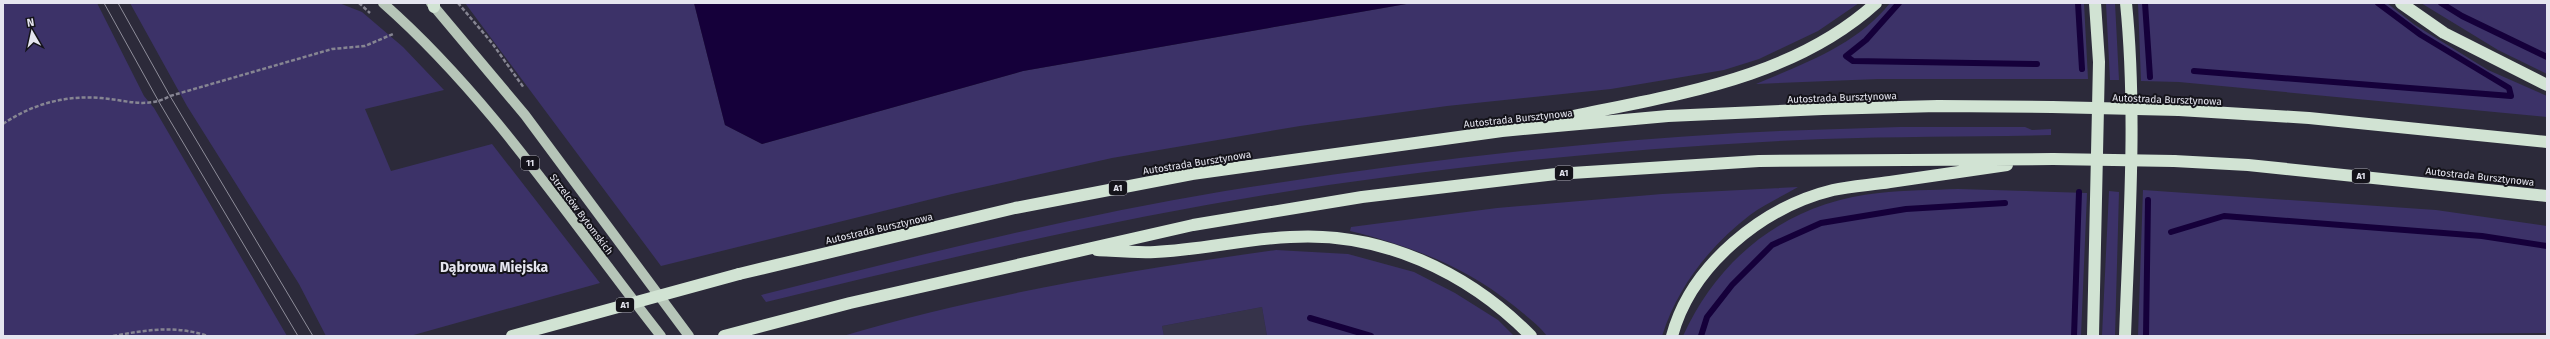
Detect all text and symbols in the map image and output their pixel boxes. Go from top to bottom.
north arrow [12,12,52,52]
text: N [26,16,35,30]
street label: Autostrada Bursztynowa [1787,90,1897,106]
street label: Autostrada Bursztynowa [2112,92,2222,108]
street label: Autostrada Bursztynowa [1463,107,1573,131]
street label: Autostrada Bursztynowa [1142,148,1252,177]
road number: 11 [521,156,539,170]
street label: Autostrada Bursztynowa [2425,165,2535,189]
road number: A1 [1555,166,1573,180]
road number: A1 [2352,169,2370,183]
street label: Strzelców Bytomskich [547,172,615,257]
road number: A1 [1109,181,1127,195]
street label: Autostrada Bursztynowa [825,211,934,247]
district label: Dąbrowa Miejska [440,259,548,276]
road number: A1 [616,298,634,312]

